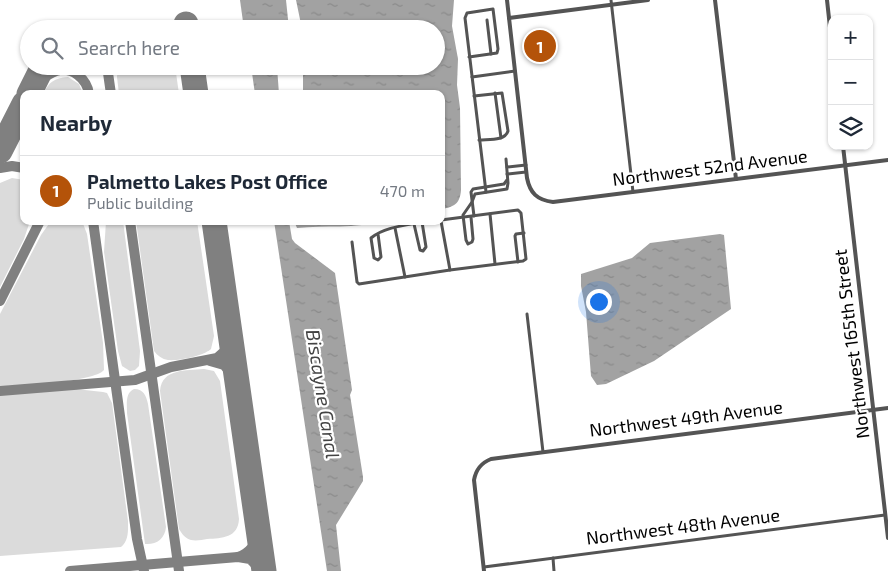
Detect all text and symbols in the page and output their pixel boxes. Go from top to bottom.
map controls [828,15,873,150]
button: + [828,15,873,60]
search box [20,20,445,75]
pin: 1 [524,27,556,65]
icon: search [38,34,66,62]
text: Search here [78,36,180,59]
button: − [828,60,873,105]
button: layers [828,105,873,150]
text: Nearby [40,110,112,135]
street label: Northwest 52nd Avenue [611,144,809,190]
text: Palmetto Lakes Post Office [87,170,328,193]
text: 1 [53,181,59,200]
text: 470 m [380,181,425,200]
text: Public building [87,193,193,212]
street label: Northwest 165th Street [828,248,874,440]
your location [586,289,612,315]
water label: Biscayne Canal [301,328,345,460]
street label: Northwest 49th Avenue [588,395,784,441]
street label: Northwest 48th Avenue [585,503,781,549]

